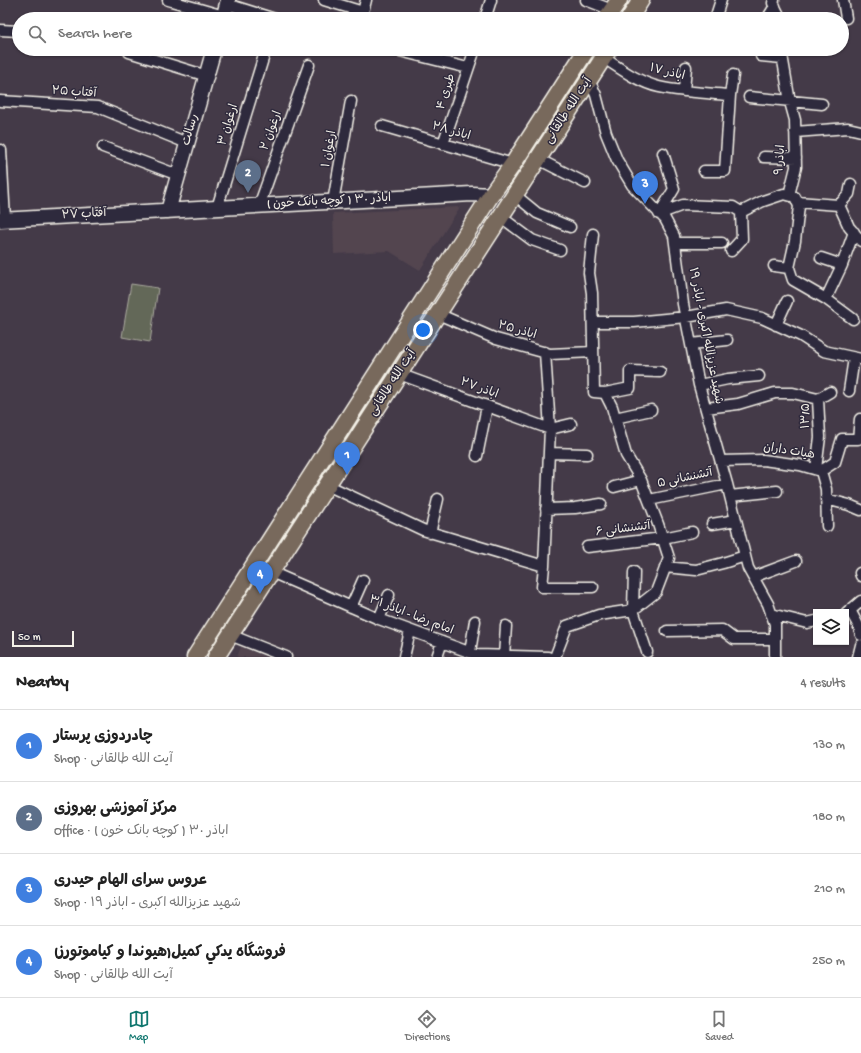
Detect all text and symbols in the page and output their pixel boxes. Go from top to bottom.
search box [12,12,849,56]
icon: search [26,23,48,45]
text: Search here [58,25,132,43]
street label: اباذر ۱۷ [648,62,686,84]
street label: طبری ۴ [435,72,459,112]
street label: آیت الله طالقانی [542,74,596,147]
street label: آفتاب ۲۵ [51,83,98,102]
street label: ارغوان ۳ [216,102,242,147]
street label: ارغوان ۲ [258,109,286,153]
street label: رسالت [180,113,202,147]
street label: اباذر ۲۸ [430,120,472,144]
street label: ارغوان ۱ [320,129,340,169]
street label: اباذر ۹ [773,144,789,176]
pin: 2 [235,160,261,193]
pin: 3 [632,171,658,204]
street label: اباذر ۳۰ ( کوچه بانک خون ) [267,191,391,212]
street label: آفتاب ۲۷ [61,206,108,223]
street label: شهید عزیزالله اکبری - اباذر ۱۹ [685,267,725,405]
street label: اباذر ۲۵ [496,319,538,343]
your location [413,320,433,340]
street label: آیت الله طالقانی [366,346,420,419]
street label: اباذر ۲۷ [458,376,500,402]
street label: ۱۳/۵ [800,403,814,429]
street label: هیات داران [762,441,816,463]
pin: 1 [334,442,360,475]
street label: آتشنشانی ۵ [656,465,715,492]
street label: آتشنشانی ۶ [595,519,652,540]
pin: 4 [247,561,273,594]
street label: امام رضا - اباذر ۳۱ [367,593,455,639]
map controls [813,609,849,645]
button: layers [813,609,849,645]
scale bar [12,629,74,648]
text: 50 m [18,632,40,644]
text: Nearby [16,673,69,693]
text: 4 results [801,676,845,691]
text: چادردوزی پرستار [54,728,153,746]
text: 1 [26,738,32,753]
text: 130 m [813,738,845,753]
text: Shop · آیت الله طالقانی [54,752,173,767]
text: مرکز آموزشی بهروزی [54,800,177,818]
text: 2 [26,810,32,825]
text: 180 m [813,810,845,825]
text: Office · اباذر ۳۰ ( کوچه بانک خون ) [54,824,229,839]
text: عروس سرای الهام حیدری [54,872,208,890]
text: 3 [26,882,32,897]
text: 210 m [814,882,845,897]
text: Shop · شهید عزیزالله اکبری - اباذر ۱۹ [54,896,241,911]
text: فروشگاه يدكي كميل(هیوندا و کیاموتورز) [54,944,286,962]
text: 4 [26,954,32,969]
text: 250 m [812,954,845,969]
text: Shop · آیت الله طالقانی [54,968,173,983]
tab: Map [128,1008,150,1044]
tab: Directions [405,1008,450,1044]
tab: Saved [705,1008,733,1044]

